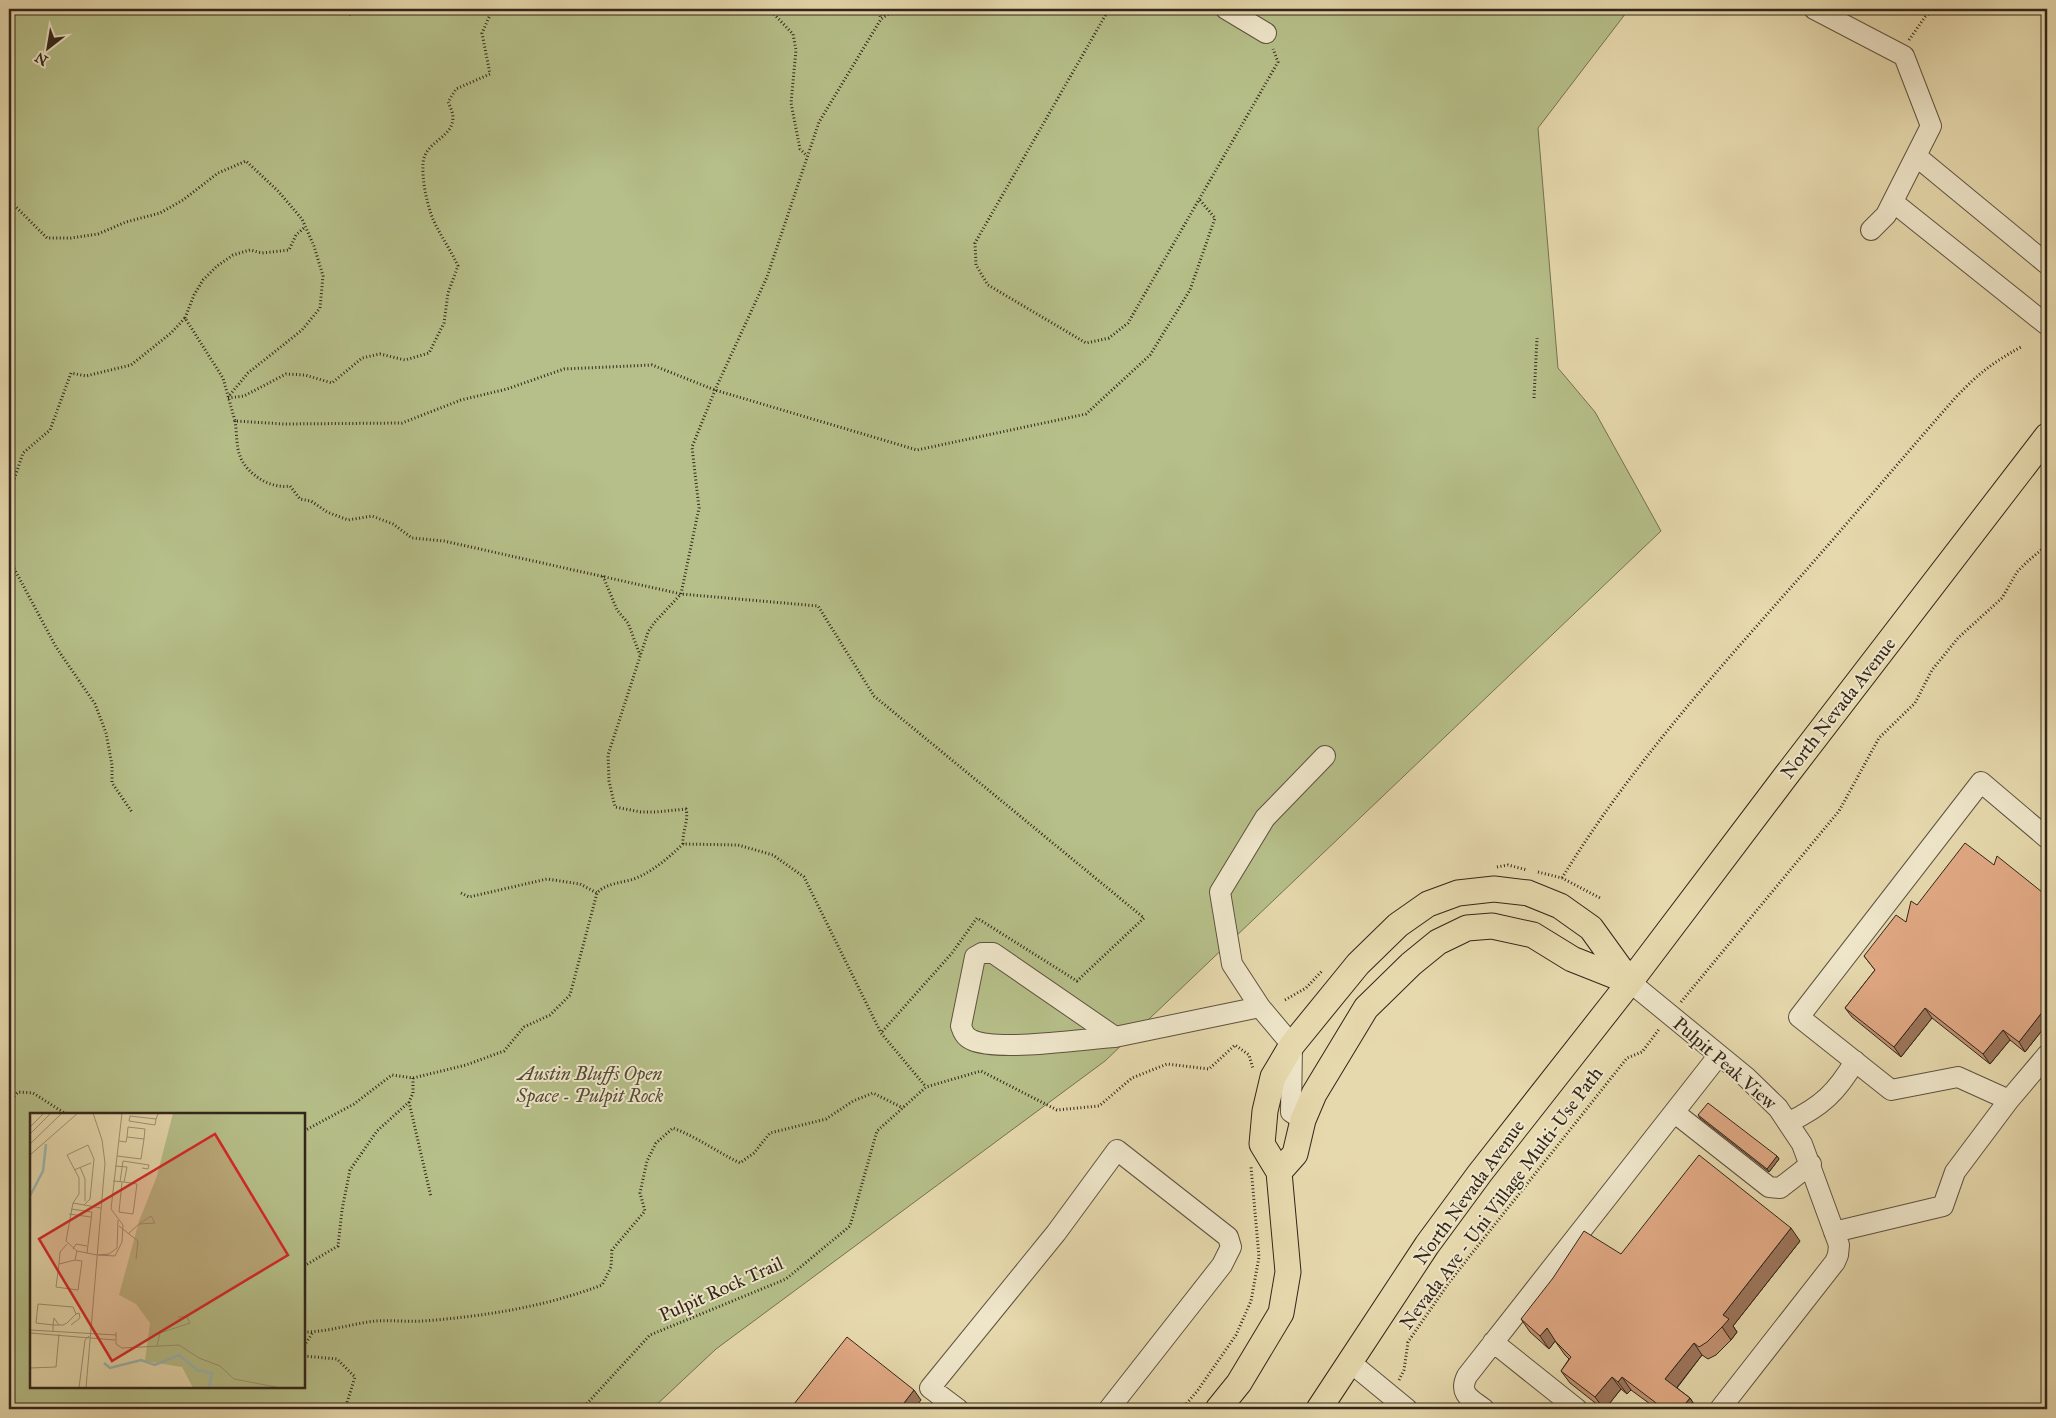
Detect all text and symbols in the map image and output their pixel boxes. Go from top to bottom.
north arrow [22,22,72,72]
text: N [32,48,51,69]
street label: North Nevada Avenue [1776,633,1900,783]
street label: Pulpit Peak View [1669,1012,1782,1115]
park label: Austin Bluffs Open Space - Pulpit Rock [515,1062,664,1108]
street label: Nevada Ave - Uni Village Multi-Use Path [1395,1062,1608,1334]
inset map [30,1113,305,1388]
street label: North Nevada Avenue [1409,1115,1529,1269]
street label: Pulpit Rock Trail [655,1251,787,1327]

